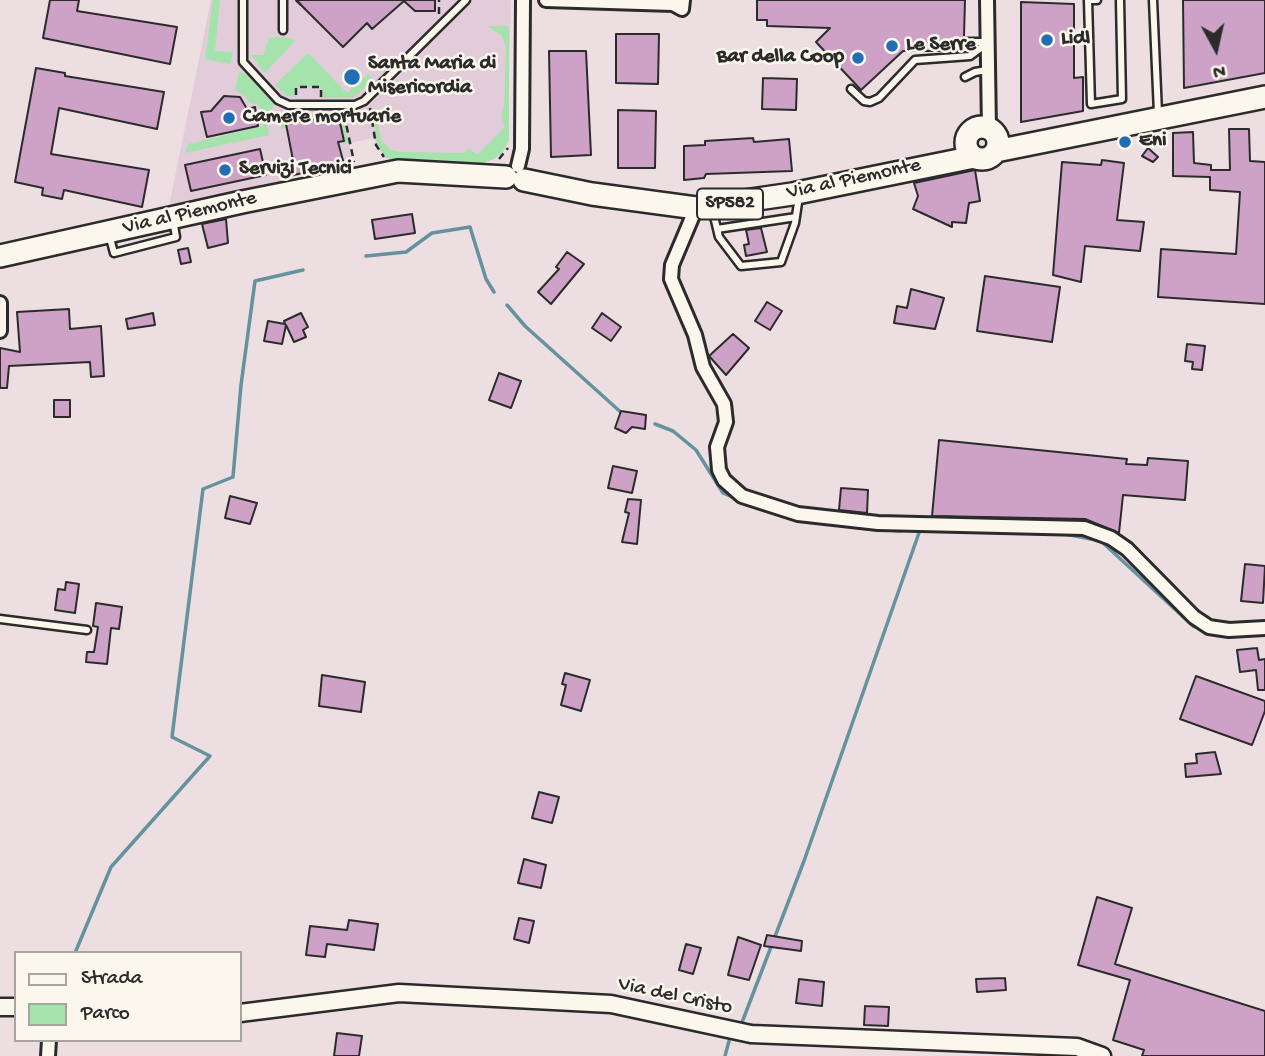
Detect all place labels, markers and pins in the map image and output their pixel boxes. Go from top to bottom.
place label: Lidl [1061,27,1090,53]
marker: Lidl [1039,32,1055,48]
place label: Le Serre [906,33,976,59]
marker: Le Serre [884,38,900,54]
place label: Bar della Coop [717,45,844,71]
marker: Bar della Coop [850,50,866,66]
place label: Santa Maria di Misericordia [368,52,496,102]
marker: Santa Maria di Misericordia [342,67,362,87]
place label: Camere mortuarie [243,105,401,131]
marker: Camere mortuarie [221,110,237,126]
place label: Eni [1139,129,1167,155]
marker: Eni [1117,134,1133,150]
place label: Servizi Tecnici [239,157,352,183]
marker: Servizi Tecnici [217,162,233,178]

